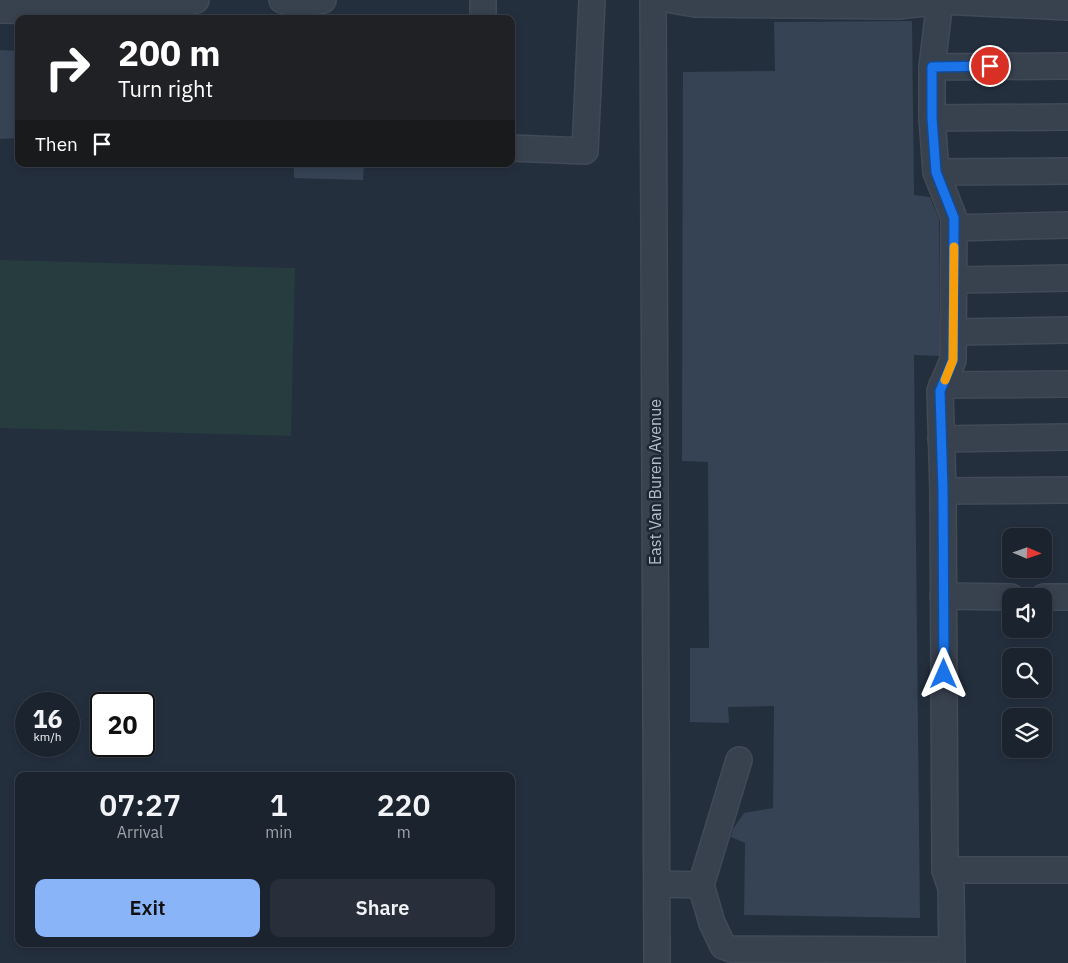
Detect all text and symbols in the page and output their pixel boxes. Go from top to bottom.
text: 200 m [118,30,221,76]
icon: right [35,35,100,100]
pin [969,45,1011,87]
icon: arrive [976,52,1004,80]
text: Turn right [118,74,213,103]
icon: arrive [88,130,116,158]
text: Then [35,132,78,156]
street label: East Van Buren Avenue [645,399,665,565]
north arrow [1002,528,1052,578]
map controls [1002,528,1052,758]
button: sound [1002,588,1052,638]
position arrow [917,647,969,699]
button: search [1002,648,1052,698]
speed limit sign: 20 [90,692,155,757]
text: 16 [32,702,63,735]
button: layers [1002,708,1052,758]
text: km/h [33,729,62,744]
text: 07:27 [99,785,181,824]
text: 1 [270,785,288,824]
text: 220 [377,785,431,824]
text: Arrival [117,822,163,842]
text: min [265,822,292,842]
text: m [397,822,411,842]
button: Exit [35,879,260,937]
button: Share [270,879,495,937]

